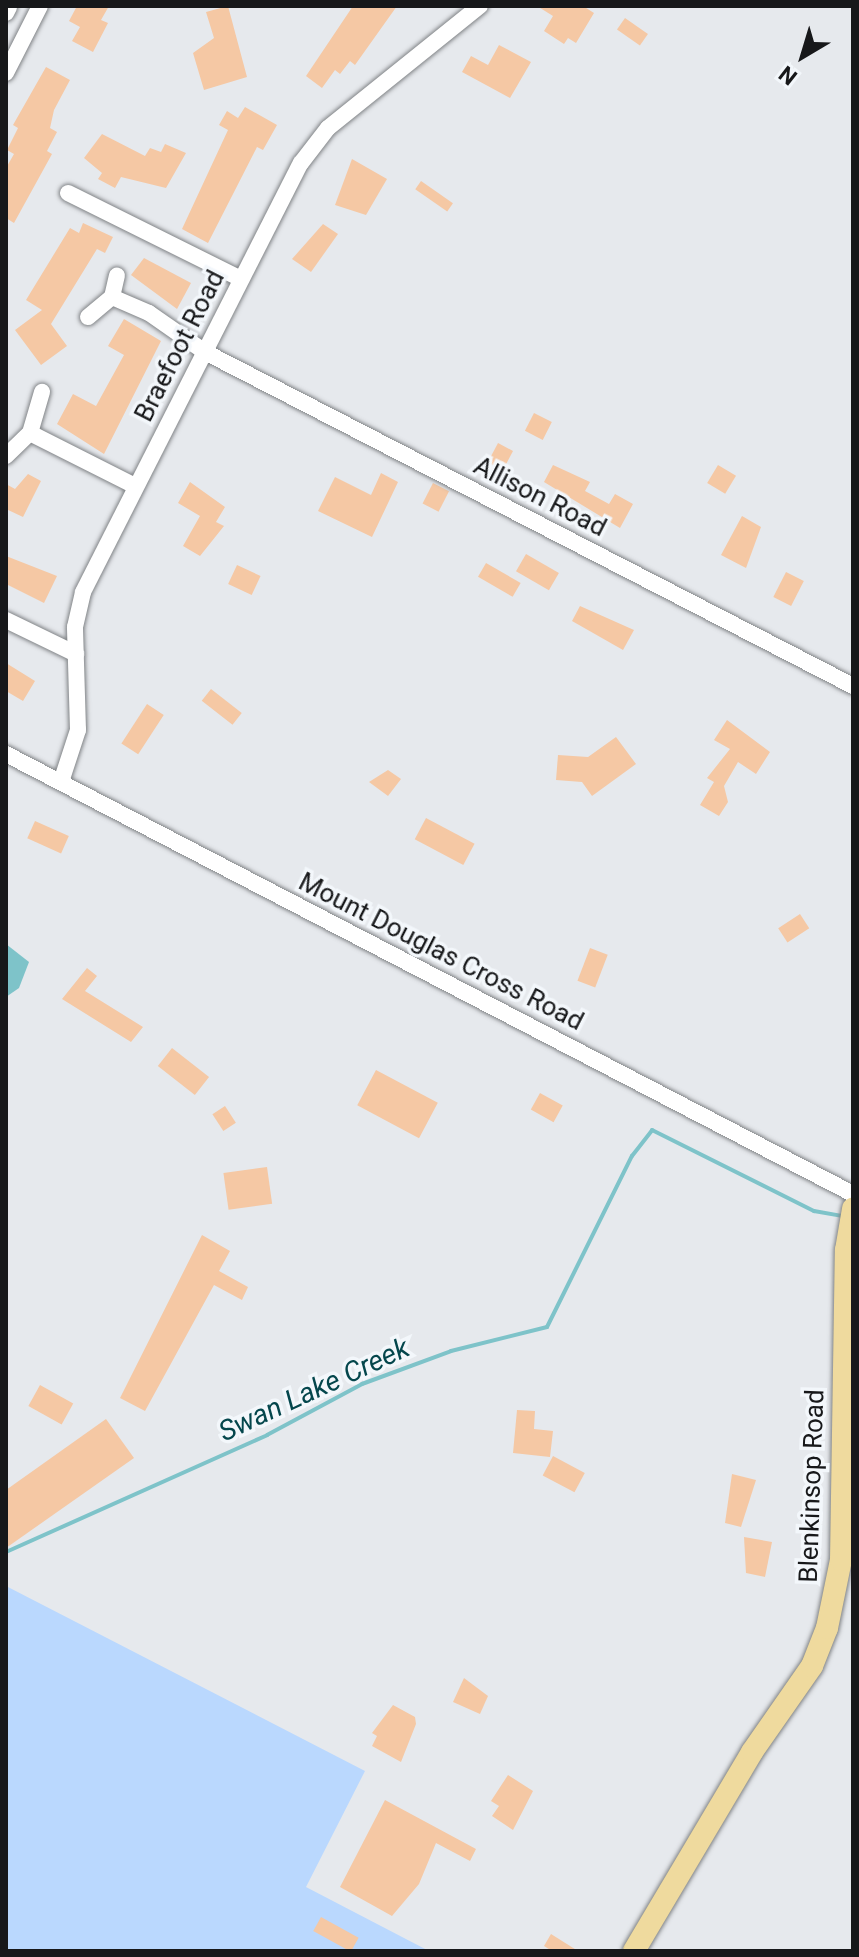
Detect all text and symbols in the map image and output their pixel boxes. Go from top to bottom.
north arrow [763,16,843,96]
text: N [774,61,802,90]
street label: Braefoot Road [128,265,232,427]
street label: Allison Road [468,450,612,544]
street label: Mount Douglas Cross Road [293,866,589,1038]
water label: Swan Lake Creek [213,1331,415,1449]
street label: Blenkinsop Road [793,1389,831,1583]

